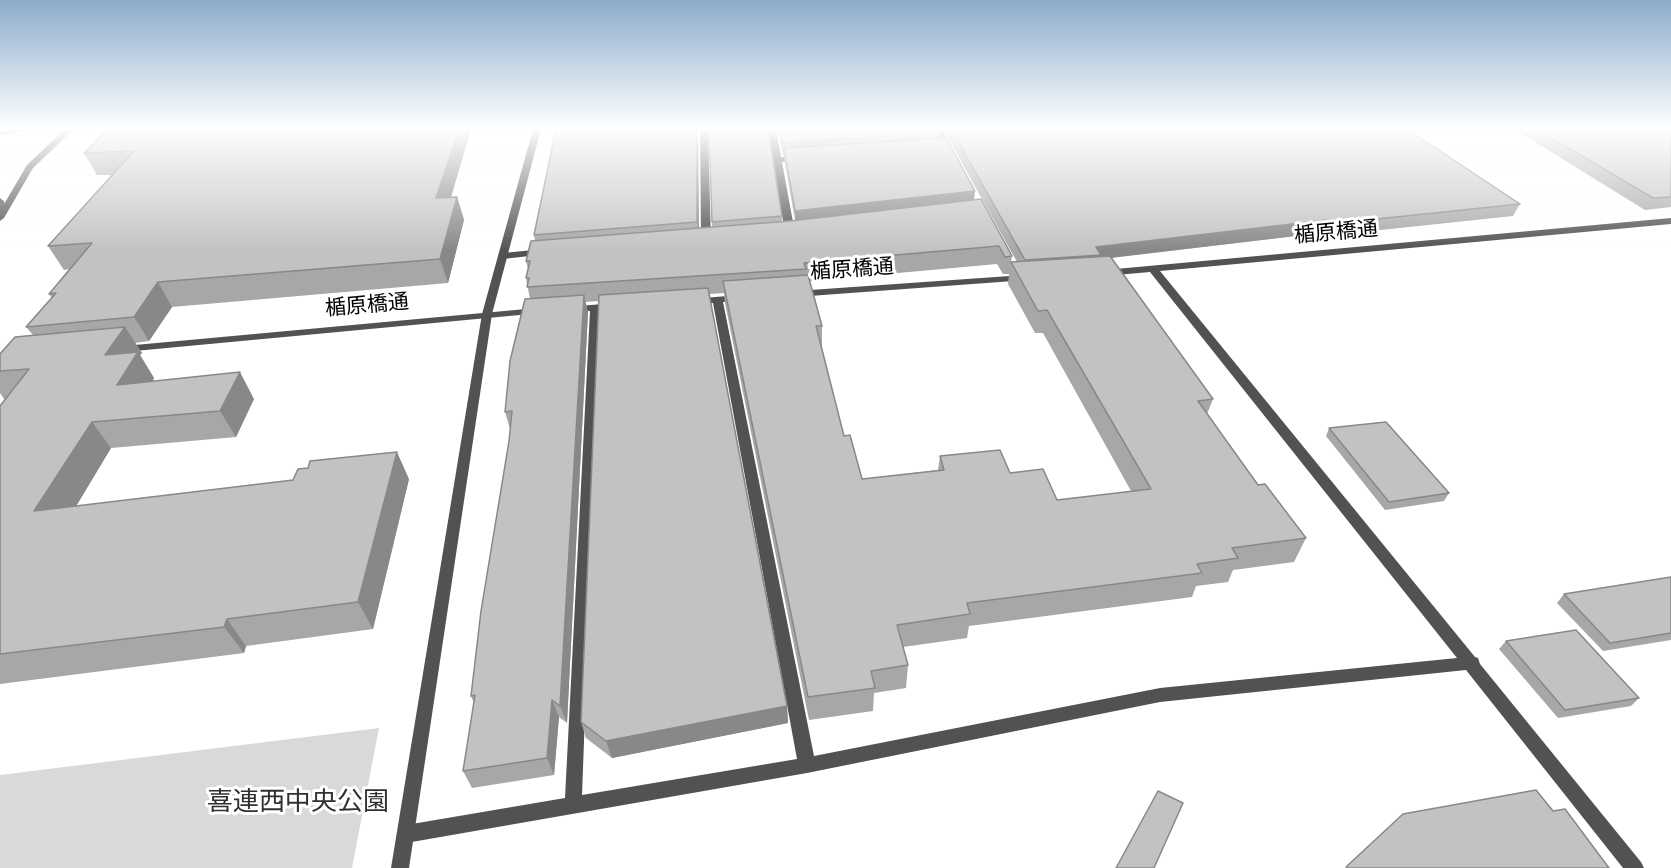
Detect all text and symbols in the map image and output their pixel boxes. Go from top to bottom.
street label: 楯原橋通 [1293,217,1379,249]
street label: 楯原橋通 [809,255,895,285]
street label: 楯原橋通 [324,290,410,322]
park label: 喜連西中央公園 [207,787,389,819]

